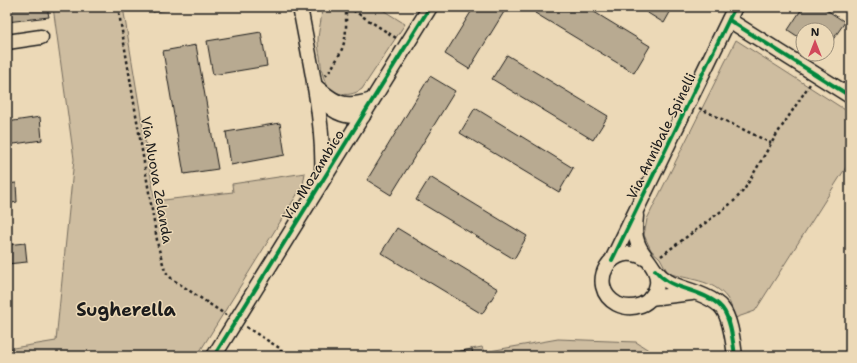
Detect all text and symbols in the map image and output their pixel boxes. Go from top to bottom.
north arrow [795,22,835,62]
text: N [811,25,820,40]
street label: Via Annibale Spinelli [622,70,700,202]
street label: Via Nuova Zelanda [137,115,177,245]
street label: Via Mozambico [278,126,348,224]
district label: Sugherella [76,298,177,322]

